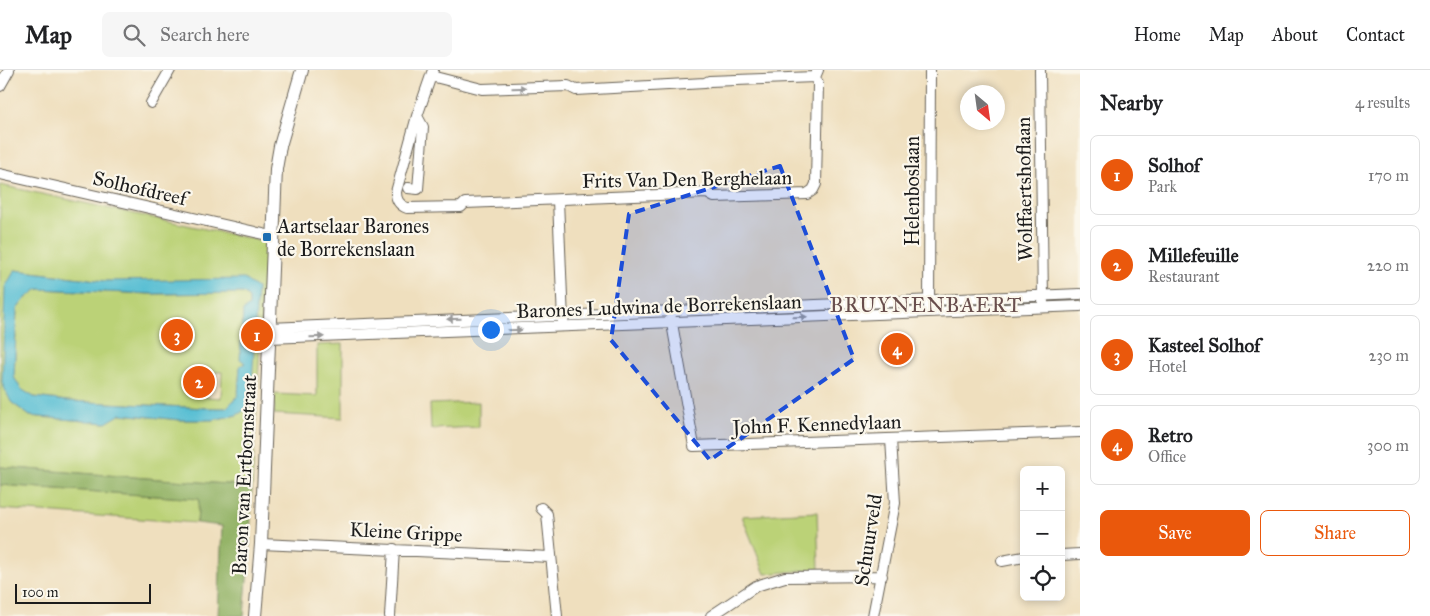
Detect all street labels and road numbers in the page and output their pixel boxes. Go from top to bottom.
street label: Wolffaertshoflaan [1011,116,1037,262]
street label: Helenboslaan [900,136,924,246]
street label: Frits Van Den Berghelaan [582,165,793,194]
street label: Solhofdreef [91,166,192,211]
street label: Barones Ludwina de Borrekenslaan [516,289,802,323]
street label: Baron van Ertbornstraat [227,374,261,576]
street label: John F. Kennedylaan [730,409,902,440]
street label: Schuurveld [849,492,887,588]
street label: Kleine Grippe [349,517,463,547]

